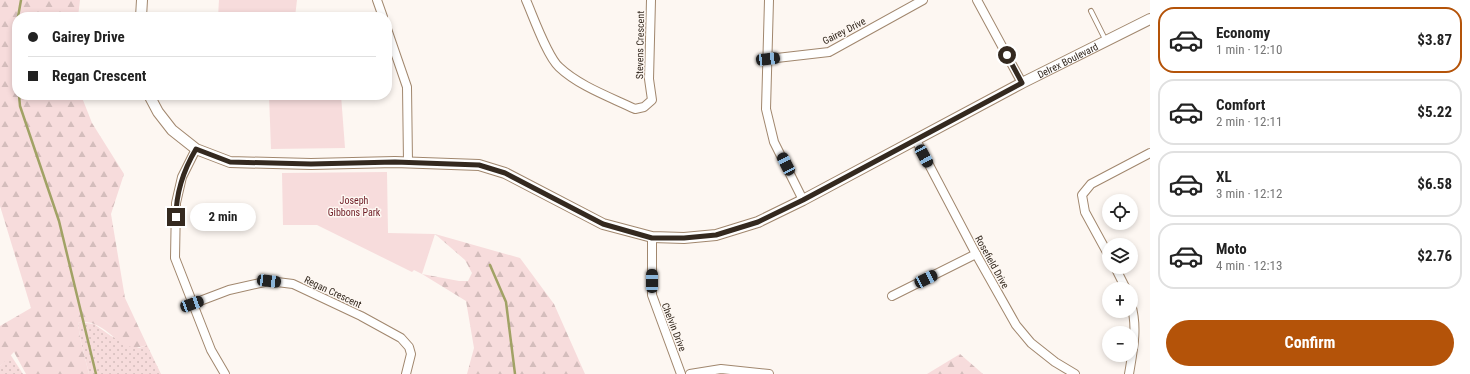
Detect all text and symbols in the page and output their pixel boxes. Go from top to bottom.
street label: Stevens Crescent [634,11,646,79]
street label: Gairey Drive [821,15,868,47]
icon: car [1168,22,1204,58]
text: Economy [1216,24,1270,42]
text: Gairey Drive [52,28,125,46]
text: $3.87 [1417,31,1452,49]
street label: Delrex Boulevard [1035,40,1100,80]
text: 1 min · 12:10 [1216,42,1282,57]
route start [998,46,1016,64]
car [755,52,781,66]
text: Regan Crescent [52,67,146,85]
icon: car [1168,94,1204,130]
text: Comfort [1216,96,1265,114]
text: $5.22 [1417,103,1452,121]
text: 2 min · 12:11 [1216,114,1282,129]
car [913,143,935,169]
car [775,151,797,177]
icon: car [1168,166,1204,202]
text: XL [1216,168,1232,186]
text: $6.58 [1417,175,1452,193]
text: 3 min · 12:12 [1216,186,1282,201]
map controls [1102,194,1138,362]
button: locate [1102,194,1138,230]
park label: Joseph Gibbons Park [328,195,381,218]
callout: 2 min [190,203,256,231]
route end [167,208,185,226]
text: 2 min [209,209,237,224]
street label: Rosefield Drive [973,234,1011,291]
button: layers [1102,238,1138,274]
icon: car [1168,238,1204,274]
text: Moto [1216,240,1247,258]
text: $2.76 [1417,247,1452,265]
text: 4 min · 12:13 [1216,258,1282,273]
car [913,268,939,290]
car [646,269,658,293]
car [256,274,282,288]
street label: Regan Crescent [303,274,363,310]
button: + [1102,282,1138,318]
car [179,294,205,314]
street label: Chelvin Drive [660,301,688,353]
button: Confirm [1166,320,1454,366]
button: − [1102,326,1138,362]

